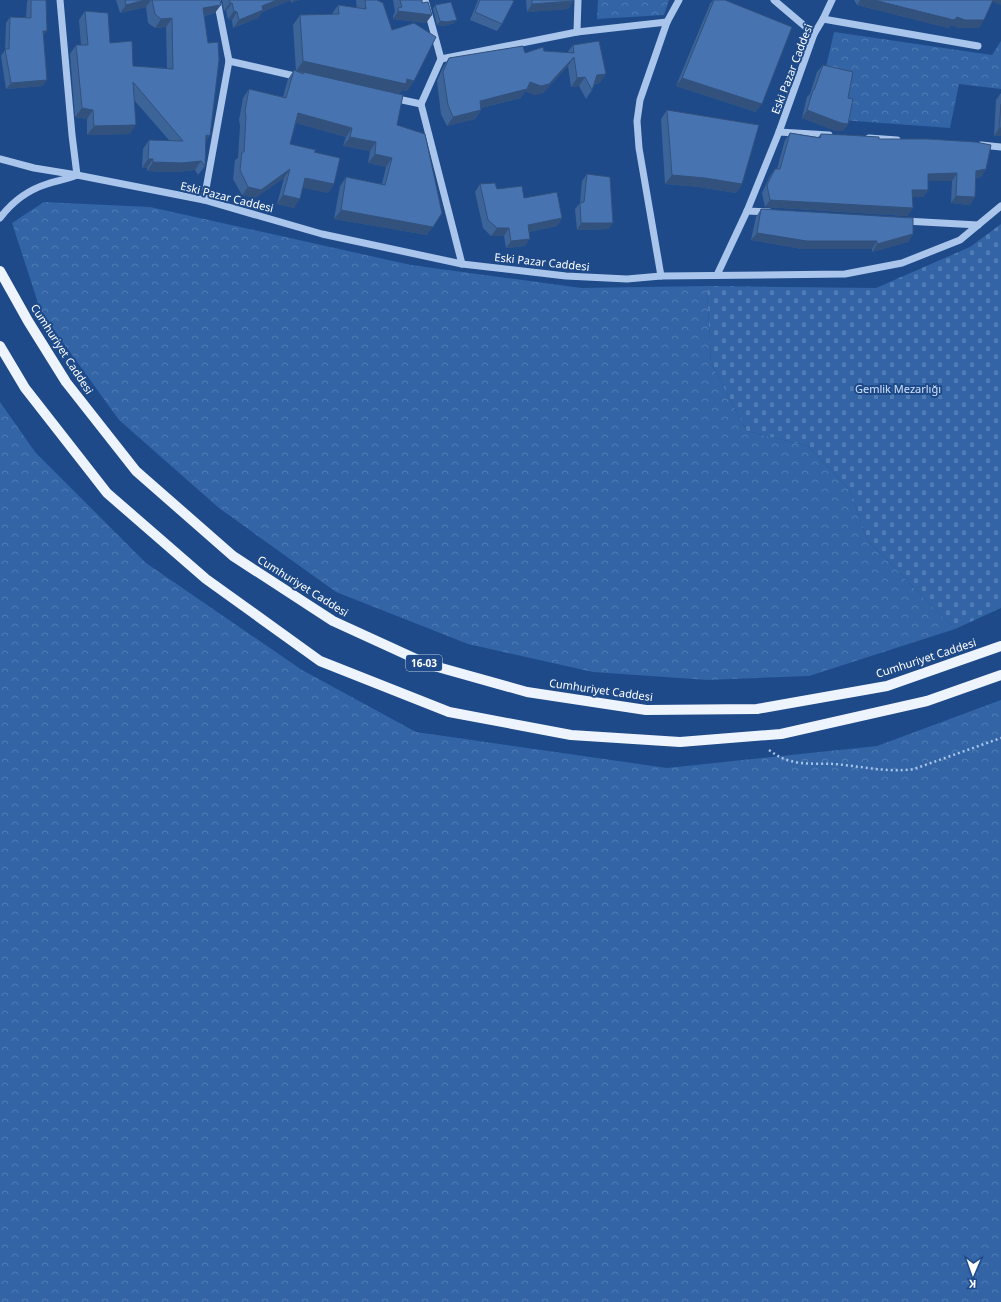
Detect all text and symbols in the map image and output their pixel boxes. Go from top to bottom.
street label: Eski Pazar Caddesi [767,22,816,116]
street label: Eski Pazar Caddesi [179,178,275,215]
street label: Eski Pazar Caddesi [494,249,590,274]
street label: Cumhuriyet Caddesi [28,301,97,397]
park label: Gemlik Mezarlığı [855,381,941,396]
street label: Cumhuriyet Caddesi [255,551,352,620]
street label: Cumhuriyet Caddesi [874,634,978,681]
road number: 16-03 [406,655,442,671]
street label: Cumhuriyet Caddesi [548,675,654,704]
north arrow [953,1254,993,1294]
text: K [968,1277,977,1292]

